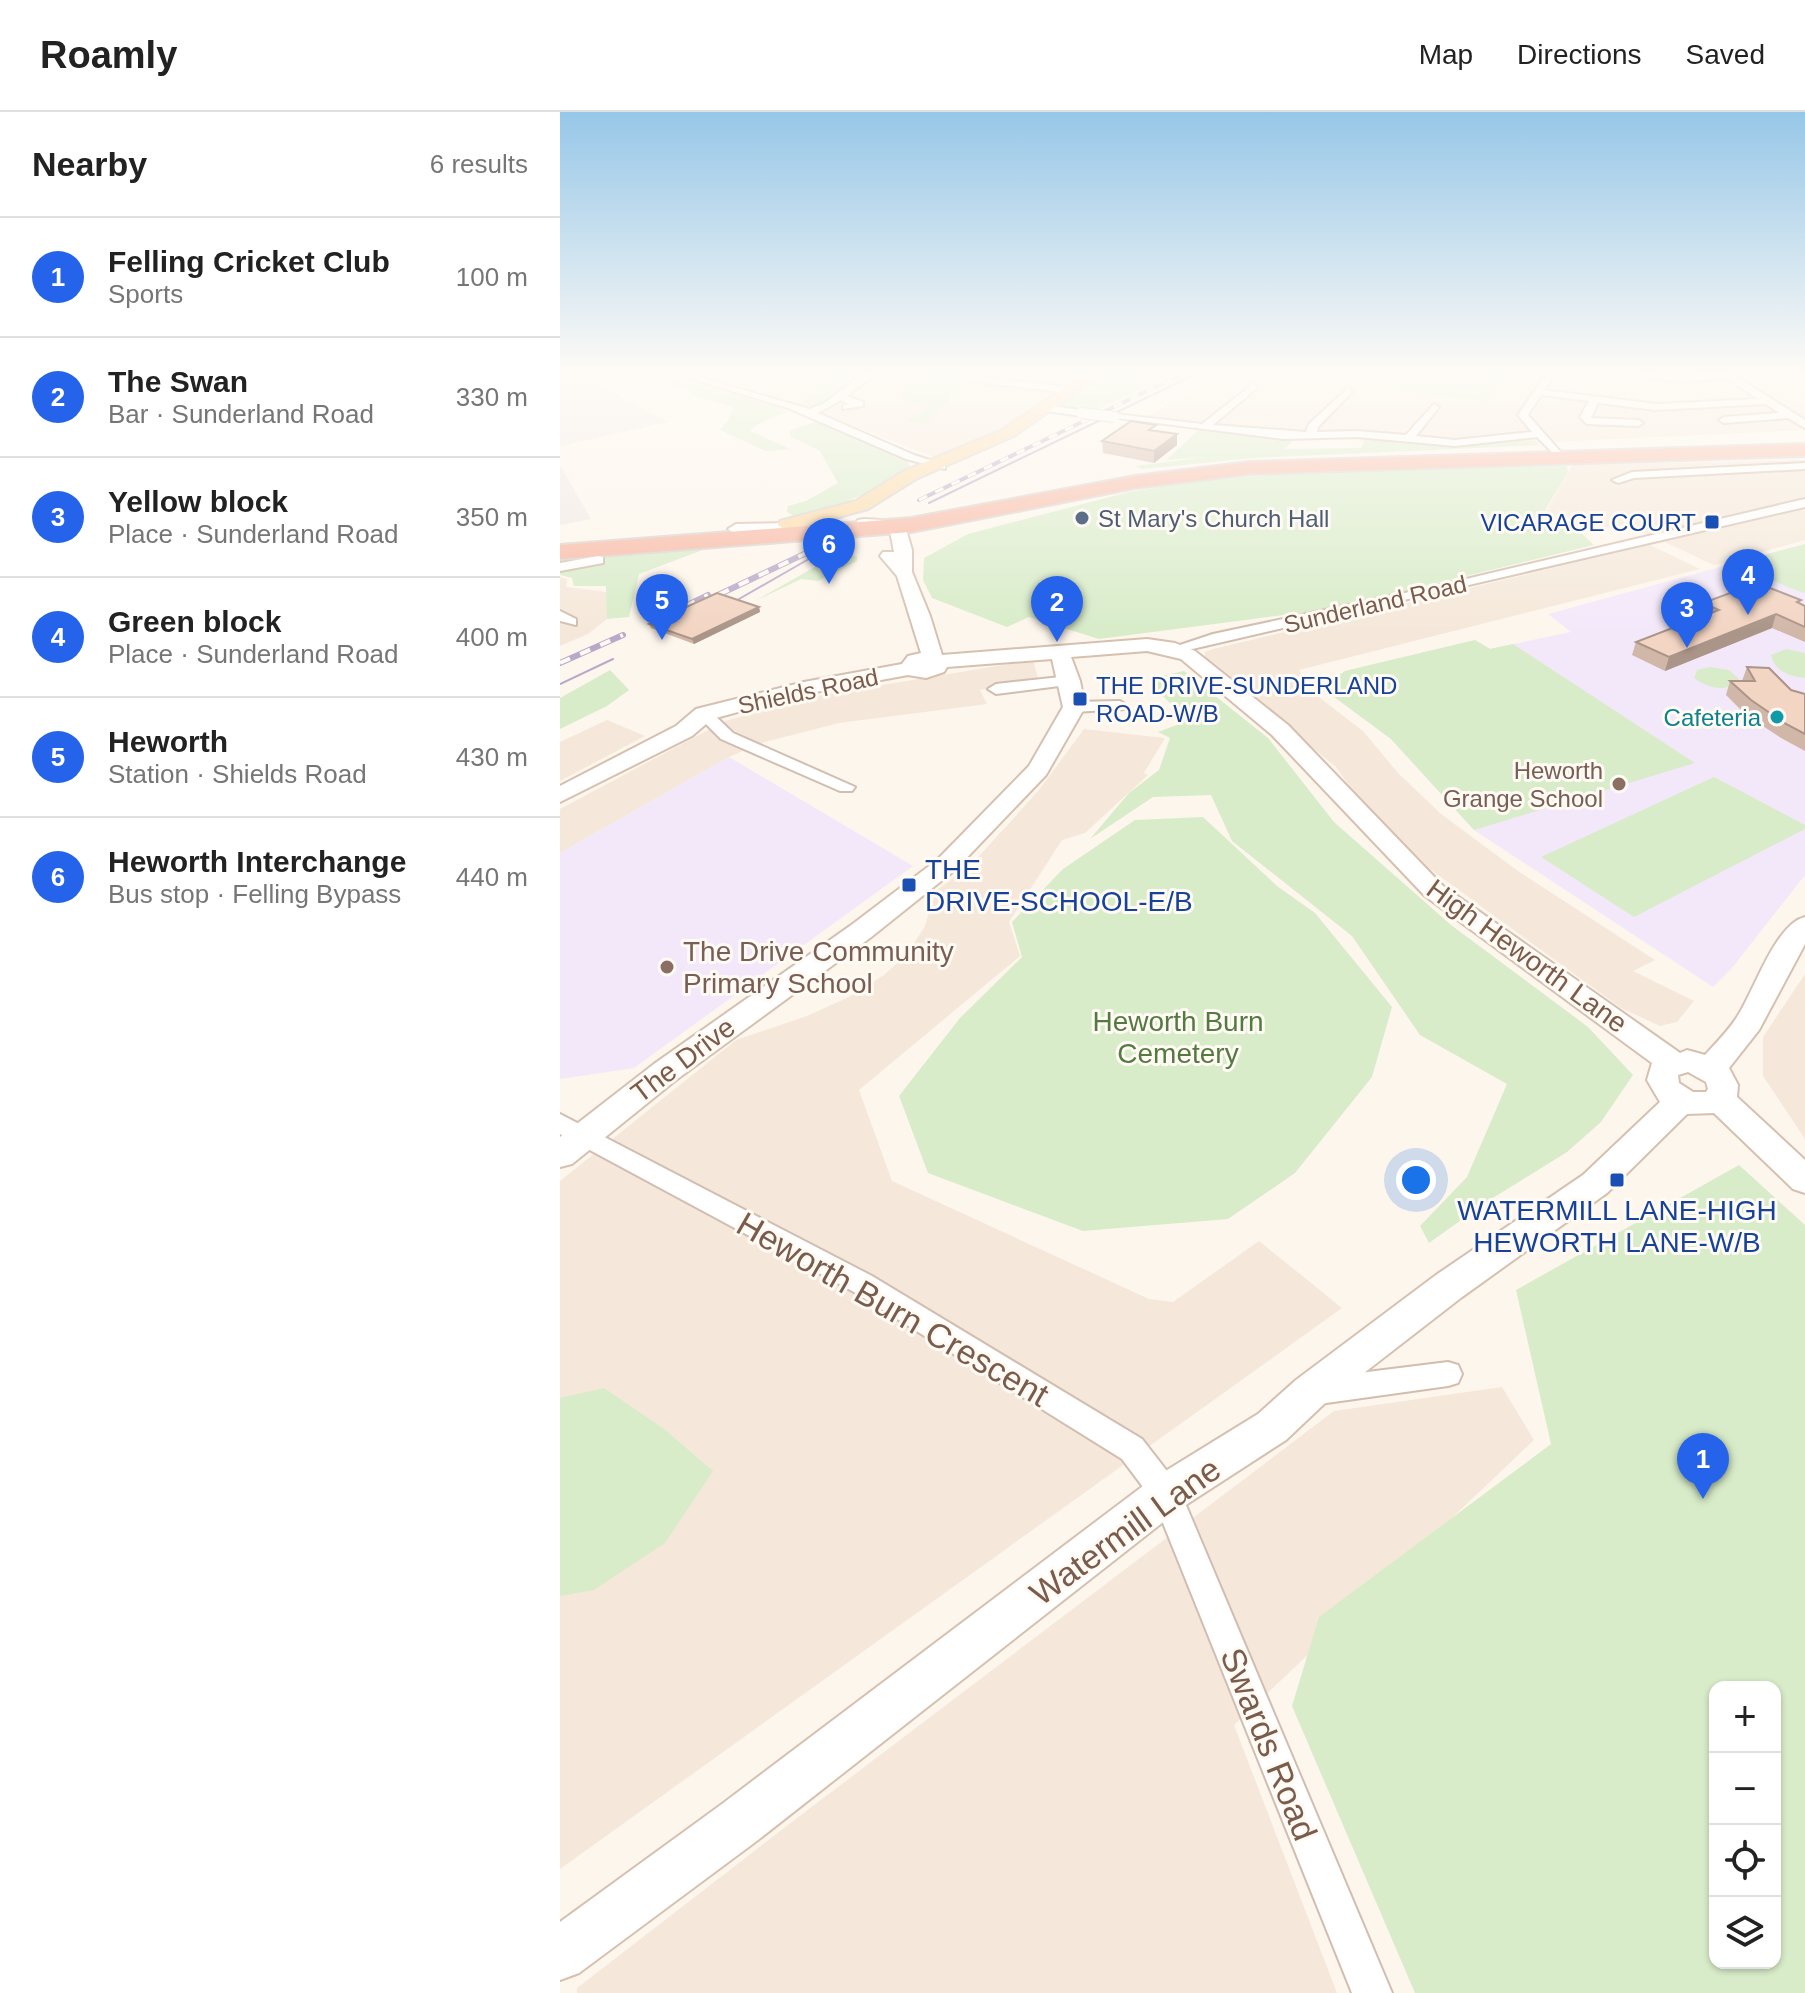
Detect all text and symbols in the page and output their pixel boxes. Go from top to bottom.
text: Roamly [40,34,177,76]
text: Map [1419,39,1473,70]
text: Directions [1517,39,1642,70]
text: Saved [1686,39,1765,70]
text: Nearby [32,145,147,183]
text: 6 results [430,149,528,179]
text: Felling Cricket Club [108,245,390,278]
text: 1 [51,262,65,292]
text: 100 m [456,262,528,292]
text: Sports [108,279,183,309]
text: The Swan [108,365,248,398]
text: 2 [51,382,65,412]
text: 330 m [456,382,528,412]
text: Bar · Sunderland Road [108,399,374,429]
text: Yellow block [108,485,288,518]
text: 3 [51,502,65,532]
text: 350 m [456,502,528,532]
place label: St Mary's Church Hall [1098,505,1329,532]
marker: St Mary's Church Hall [1073,509,1091,527]
place label: VICARAGE COURT [1480,509,1696,536]
marker: VICARAGE COURT [1703,513,1721,531]
pin: 6 [803,518,855,584]
text: Place · Sunderland Road [108,519,399,549]
pin: 4 [1722,549,1774,615]
street label: Sunderland Road [1281,570,1469,638]
pin: 5 [636,574,688,640]
pin: 2 [1031,576,1083,642]
pin: 3 [1661,582,1713,648]
text: Green block [108,605,281,638]
text: 4 [51,622,65,652]
text: 400 m [456,622,528,652]
text: Place · Sunderland Road [108,639,399,669]
street label: Shields Road [735,663,881,719]
place label: THE DRIVE-SUNDERLAND ROAD-W/B [1096,672,1397,727]
marker: THE DRIVE-SUNDERLAND ROAD-W/B [1071,690,1089,708]
place label: Cafeteria [1664,704,1762,731]
marker: Cafeteria [1768,708,1786,726]
text: Heworth [108,725,228,758]
text: 5 [51,742,65,772]
text: 430 m [456,742,528,772]
place label: Heworth Grange School [1443,757,1603,812]
text: Station · Shields Road [108,759,367,789]
marker: Heworth Grange School [1610,775,1628,793]
text: Heworth Interchange [108,845,406,878]
place label: THE DRIVE-SCHOOL-E/B [925,854,1193,917]
text: 6 [51,862,65,892]
text: 440 m [456,862,528,892]
street label: High Heworth Lane [1421,873,1633,1039]
marker: THE DRIVE-SCHOOL-E/B [900,876,918,894]
text: Bus stop · Felling Bypass [108,879,401,909]
place label: The Drive Community Primary School [683,936,954,999]
marker: The Drive Community Primary School [658,958,676,976]
park label: Heworth Burn Cemetery [1092,1006,1264,1069]
street label: The Drive [625,1011,741,1109]
your location [1396,1160,1436,1200]
marker: WATERMILL LANE-HIGH HEWORTH LANE-W/B [1608,1171,1626,1189]
place label: WATERMILL LANE-HIGH HEWORTH LANE-W/B [1457,1195,1777,1258]
street label: Heworth Burn Crescent [730,1204,1056,1414]
pin: 1 [1677,1433,1729,1499]
street label: Watermill Lane [1023,1449,1227,1613]
street label: Swards Road [1213,1642,1325,1846]
map controls [1709,1681,1781,1969]
button: + [1709,1681,1781,1753]
button: − [1709,1753,1781,1825]
button: locate [1709,1825,1781,1897]
button: layers [1709,1897,1781,1969]

